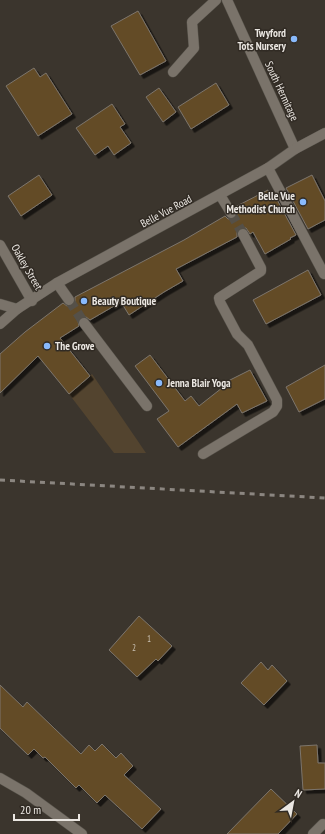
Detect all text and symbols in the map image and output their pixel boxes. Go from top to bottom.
place label: Twyford Tots Nursery [237,26,287,53]
marker: Twyford Tots Nursery [289,34,299,44]
street label: South Hermitage [262,59,302,123]
place label: Belle Vue Methodist Church [227,189,295,216]
street label: Belle Vue Road [138,191,194,230]
marker: Belle Vue Methodist Church [298,197,308,207]
street label: Oakley Street [8,242,46,292]
place label: Beauty Boutique [92,294,156,308]
marker: Beauty Boutique [79,296,89,306]
place label: The Grove [55,339,95,353]
marker: The Grove [42,341,52,351]
place label: Jenna Blair Yoga [166,376,231,390]
marker: Jenna Blair Yoga [154,378,164,388]
house number: 1 [147,633,151,644]
house number: 2 [132,642,136,653]
north arrow [273,782,313,822]
text: N [292,786,305,801]
scale bar [14,796,79,822]
text: 20 m [20,802,41,817]

